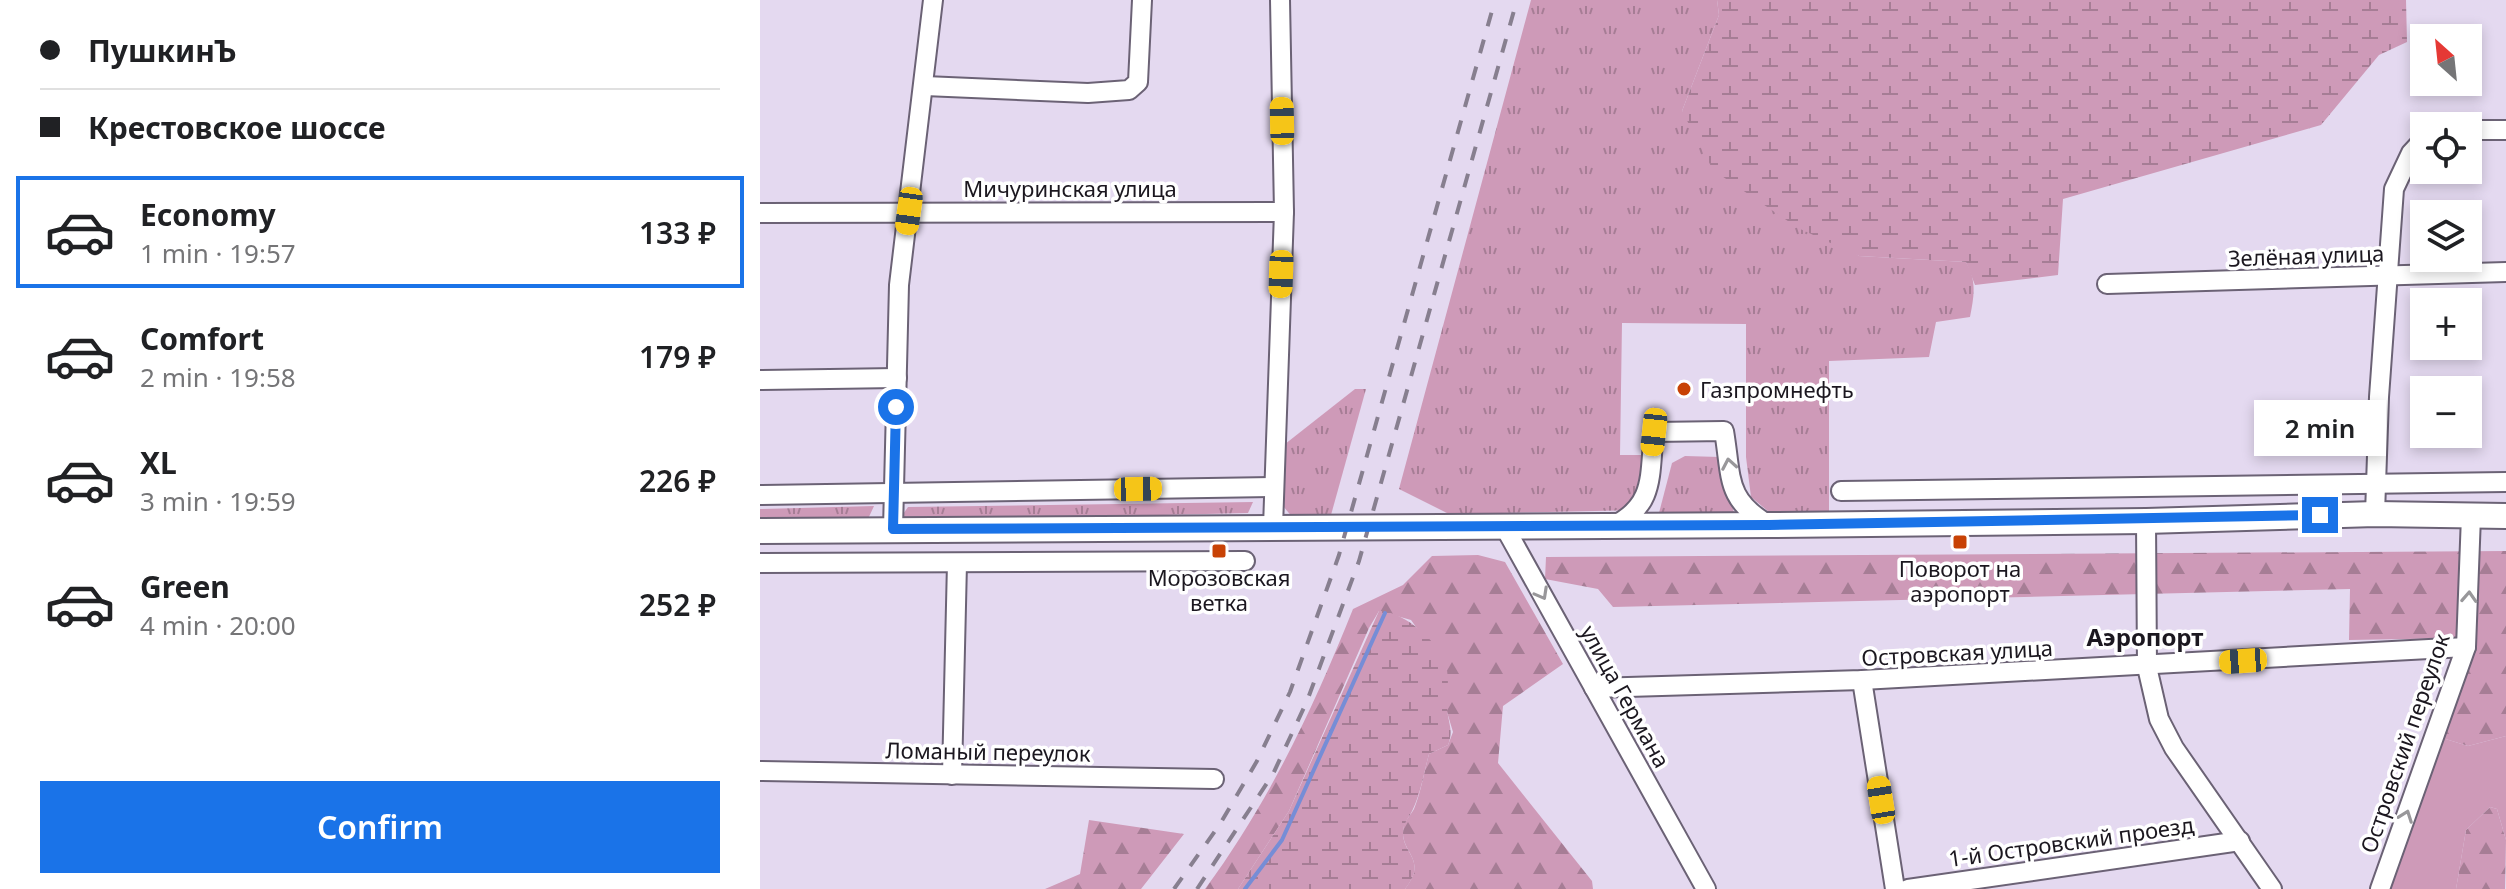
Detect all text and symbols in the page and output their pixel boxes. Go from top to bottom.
north arrow [2410,24,2482,96]
map controls [2410,24,2482,448]
text: ПушкинЪ [88,30,237,71]
car [1270,97,1294,145]
text: Крестовское шоссе [88,107,386,148]
button: locate [2410,112,2482,184]
street label: Мичуринская улица [963,173,1177,203]
car [894,186,924,236]
text: Economy [140,194,276,235]
icon: car [44,196,116,268]
button: layers [2410,200,2482,272]
text: 133 ₽ [639,212,716,253]
text: 1 min · 19:57 [140,235,296,271]
street label: Зелёная улица [2227,237,2385,273]
car [1268,250,1294,298]
button: + [2410,288,2482,360]
text: Comfort [140,318,264,359]
icon: car [44,320,116,392]
text: 179 ₽ [639,336,716,377]
text: 2 min · 19:58 [140,359,296,395]
place label: Газпромнефть [1700,374,1854,404]
button: − [2410,376,2482,448]
marker: Газпромнефть [1675,380,1693,398]
route start [878,389,914,425]
callout: 2 min [2254,399,2386,455]
car [1640,407,1668,457]
text: 2 min [2285,410,2355,446]
text: XL [140,442,177,483]
icon: car [44,444,116,516]
one-way arrow [1722,458,1739,471]
text: 226 ₽ [639,460,716,501]
car [1114,477,1162,501]
text: 3 min · 19:59 [140,483,296,519]
route end [2302,497,2338,533]
marker: Поворот на аэропорт [1951,533,1969,551]
marker: Морозовская ветка [1210,542,1228,560]
place label: Поворот на аэропорт [1899,553,2021,608]
place label: Морозовская ветка [1148,562,1290,617]
text: Green [140,566,230,607]
icon: car [44,568,116,640]
text: 252 ₽ [639,584,716,625]
one-way arrow [1532,586,1547,600]
one-way arrow [2460,590,2477,603]
text: 4 min · 20:00 [140,607,296,643]
street label: улица Германа [1574,619,1678,773]
district label: Аэропорт [2087,620,2203,653]
street label: Островский переулок [2352,629,2456,857]
street label: Островская улица [1860,632,2054,672]
car [2218,647,2268,675]
street label: Ломаный переулок [885,734,1091,768]
car [1865,774,1897,826]
button: Confirm [40,781,720,873]
street label: 1-й Островский проезд [1946,809,2196,873]
one-way arrow [2397,810,2413,824]

